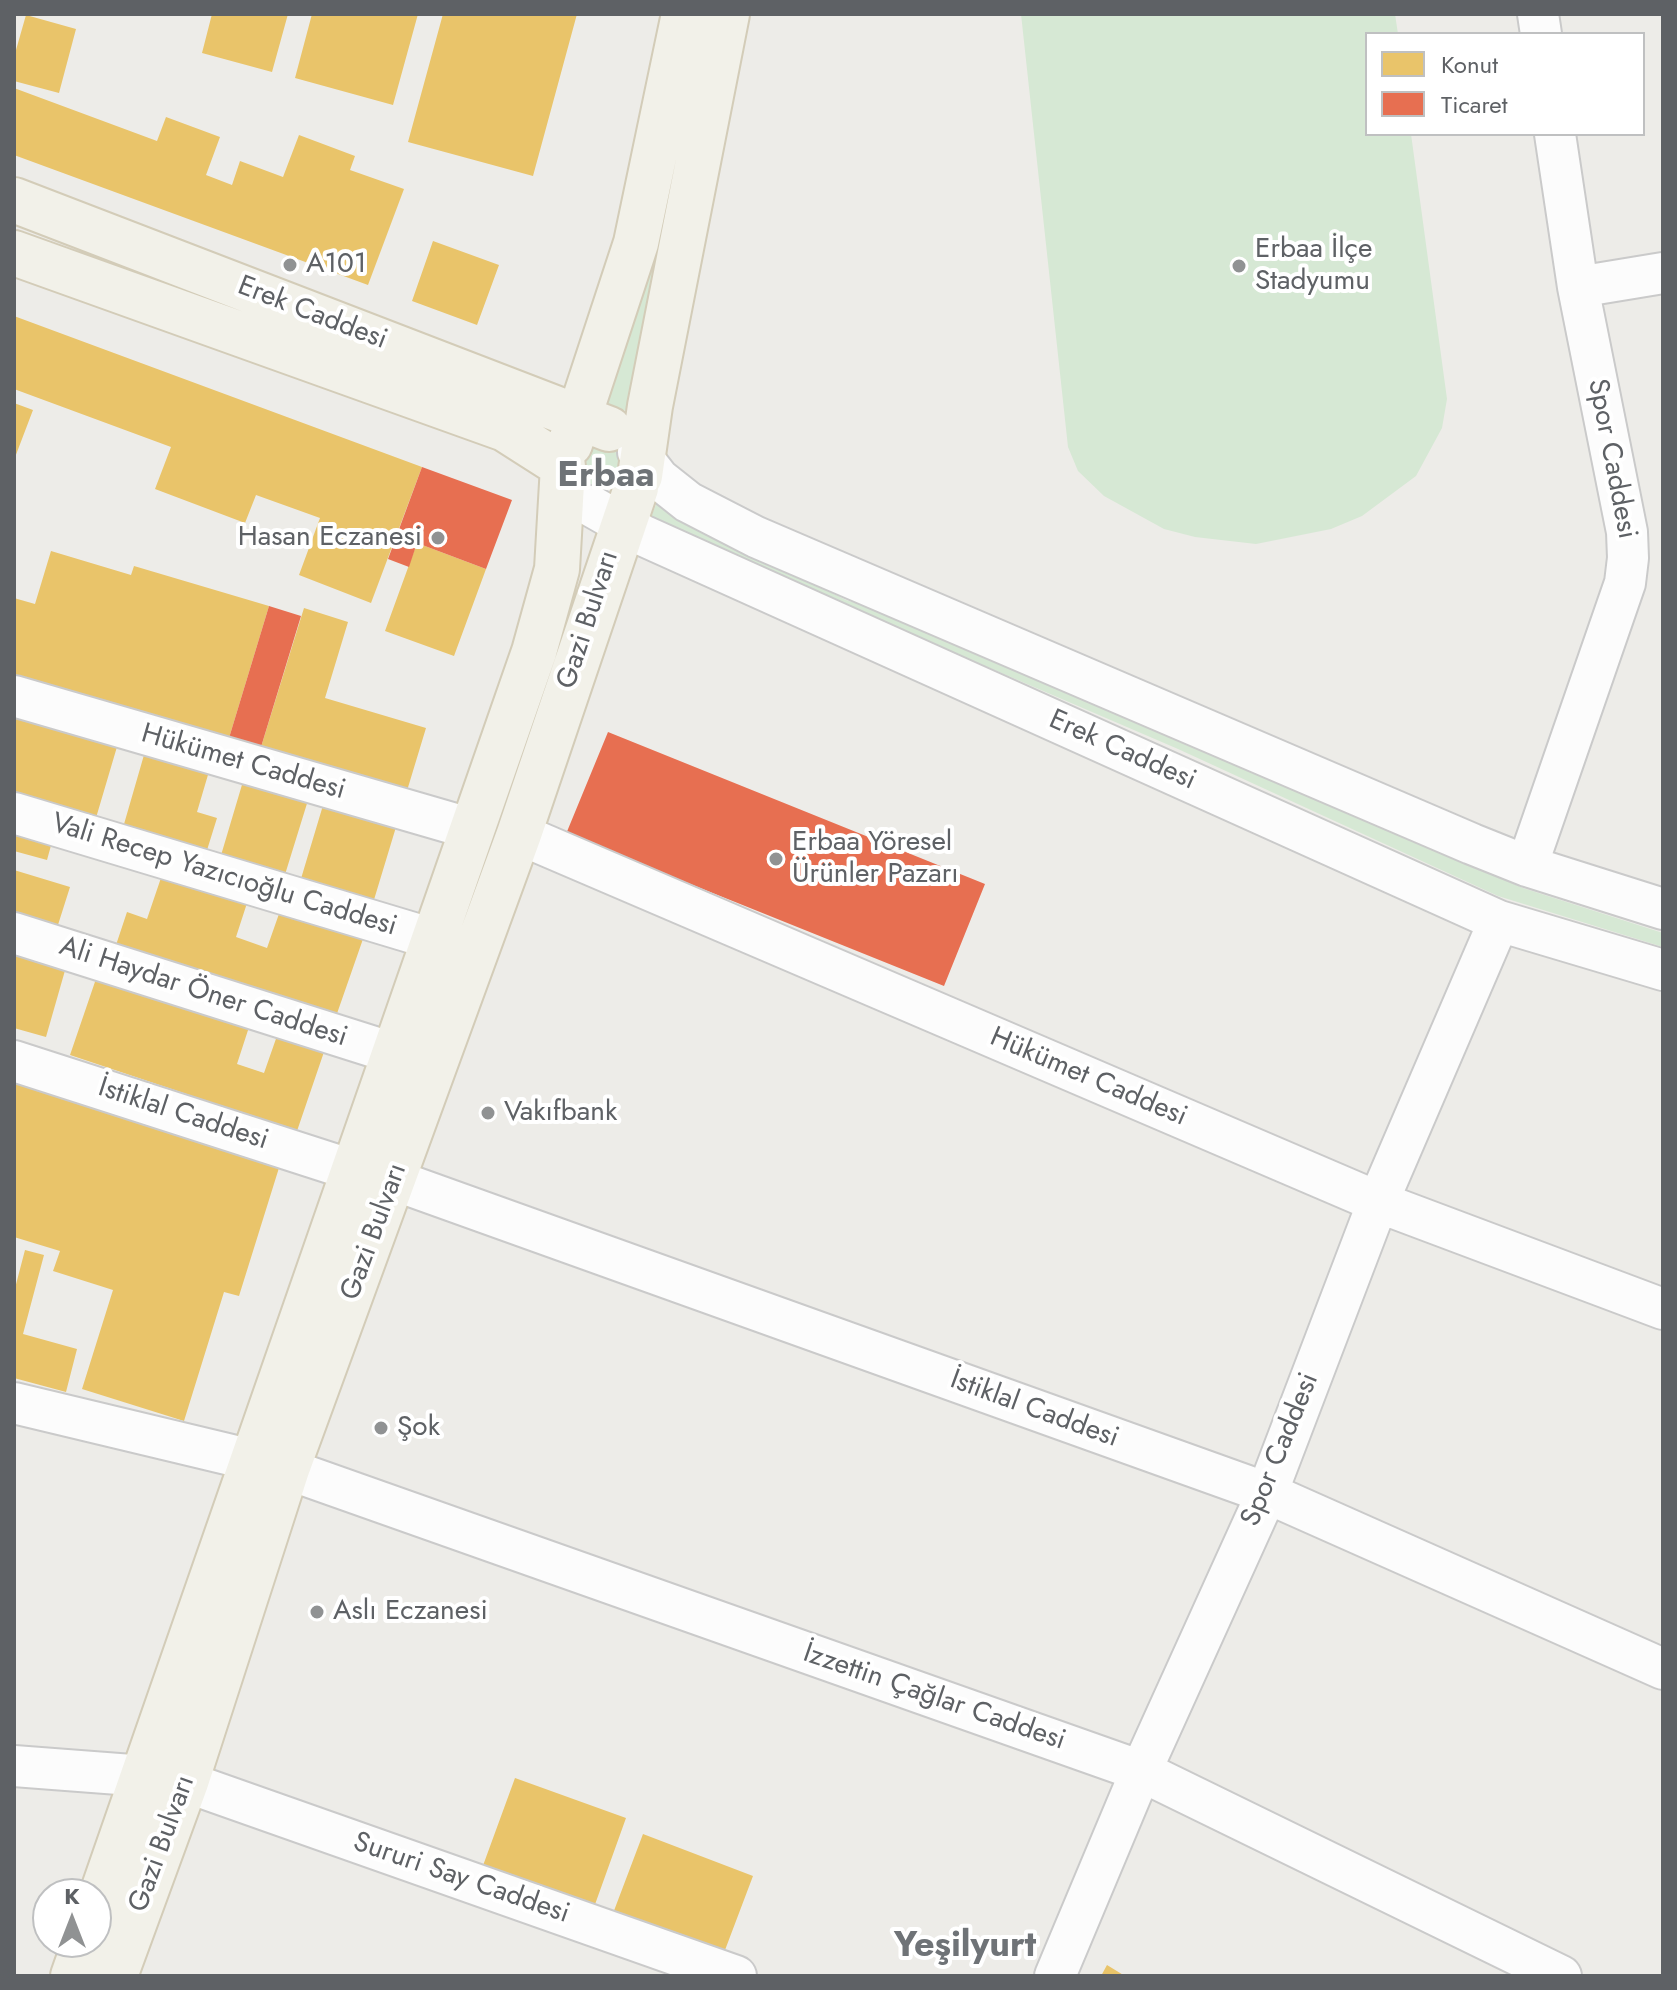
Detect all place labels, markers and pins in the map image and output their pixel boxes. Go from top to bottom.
place label: Erbaa İlçe Stadyumu [1255,233,1372,299]
place label: A101 [306,248,366,282]
marker: A101 [281,256,299,274]
marker: Erbaa İlçe Stadyumu [1230,257,1248,275]
place label: Hasan Eczanesi [238,521,422,555]
marker: Hasan Eczanesi [429,529,447,547]
place label: Erbaa Yöresel Ürünler Pazarı [792,826,959,892]
marker: Erbaa Yöresel Ürünler Pazarı [767,850,785,868]
place label: Vakıfbank [504,1096,617,1130]
marker: Vakıfbank [479,1104,497,1122]
place label: Şok [397,1411,440,1445]
marker: Şok [372,1419,390,1437]
place label: Aslı Eczanesi [333,1595,488,1629]
marker: Aslı Eczanesi [308,1603,326,1621]

